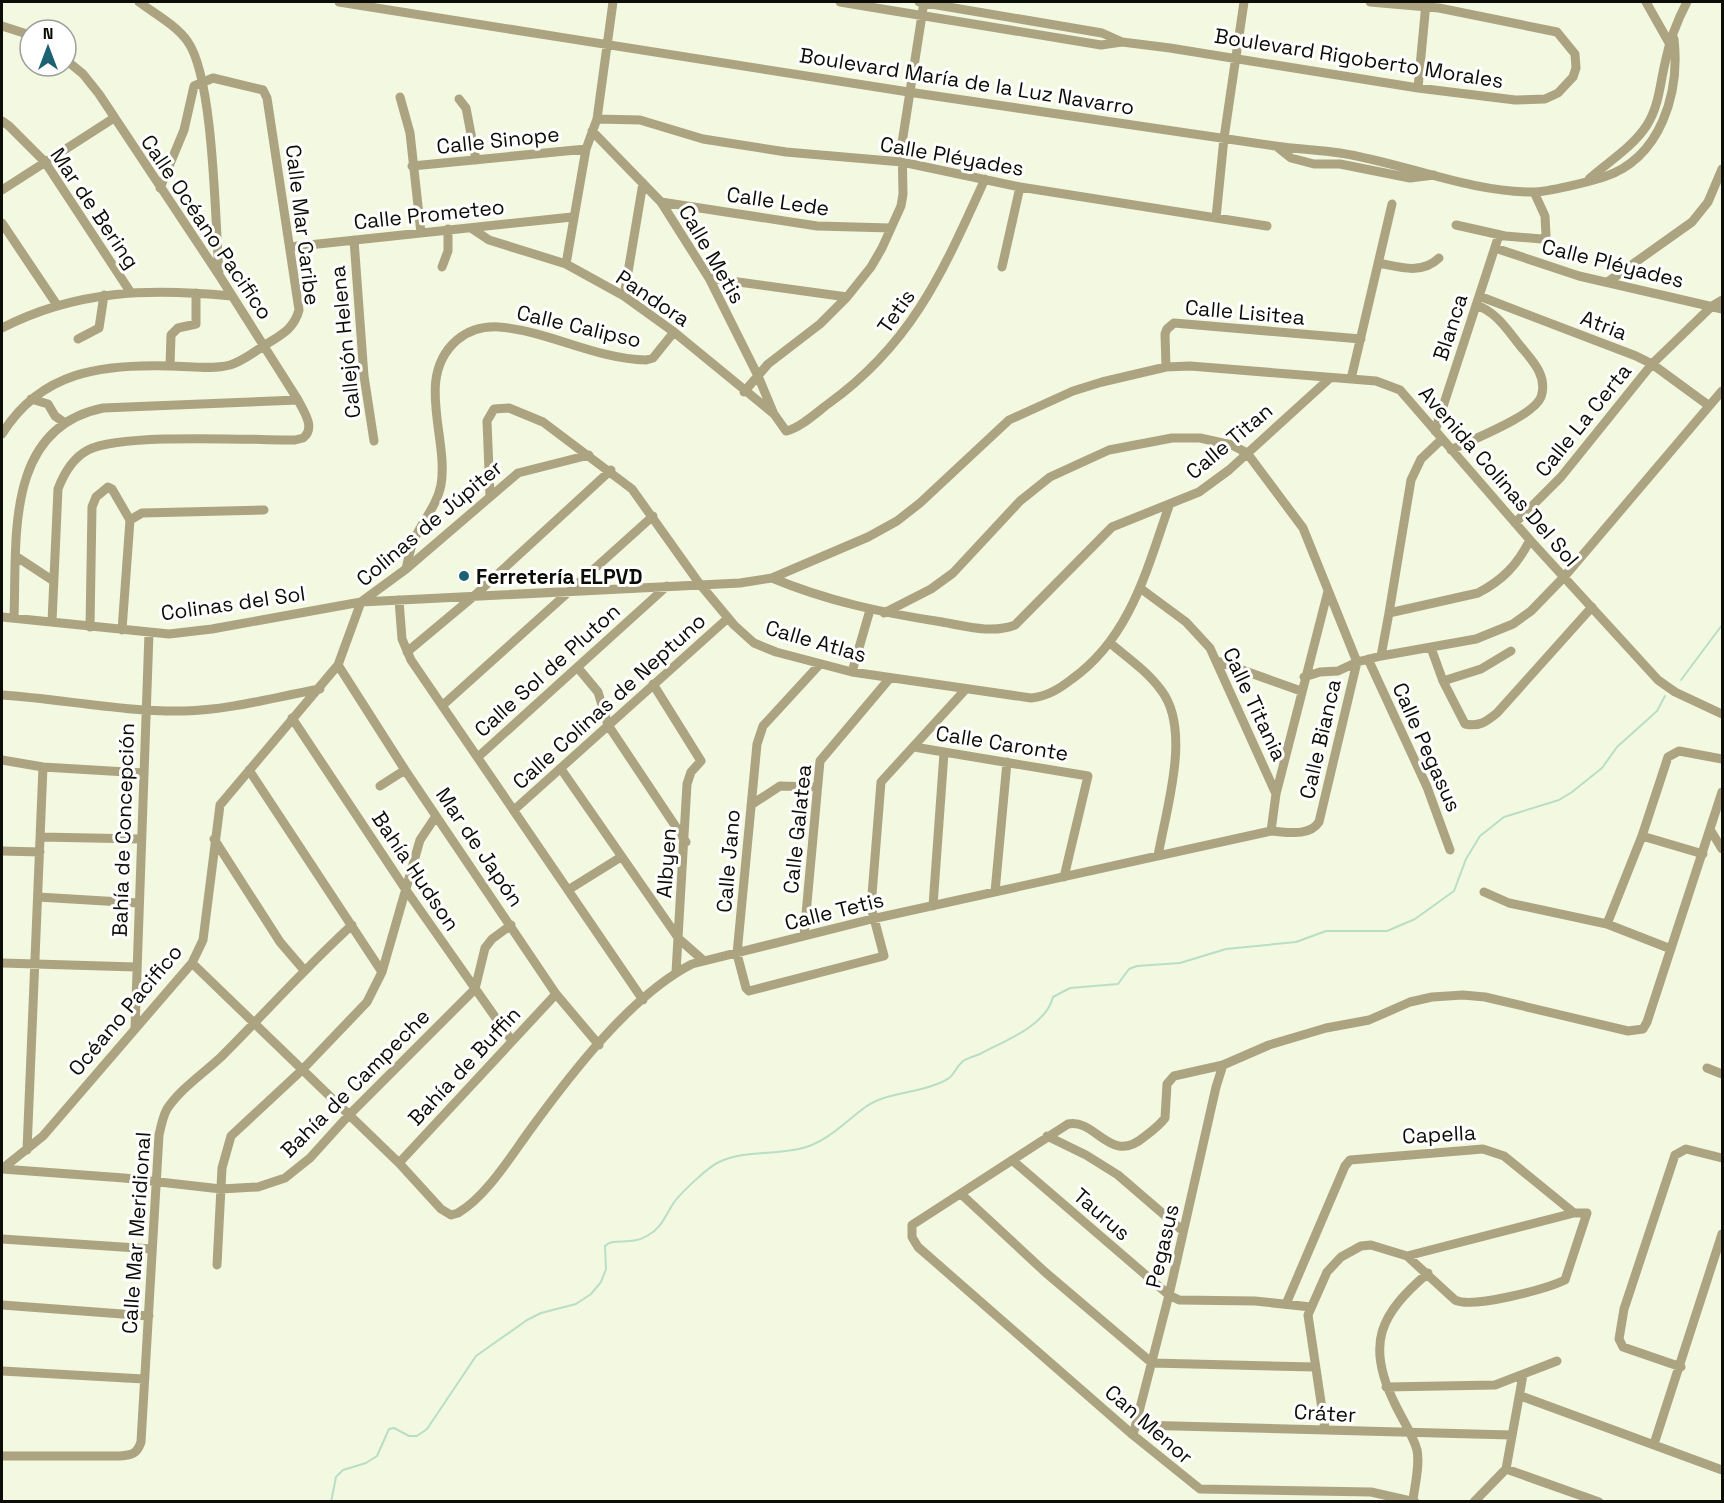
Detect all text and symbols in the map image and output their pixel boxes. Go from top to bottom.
north arrow [18,18,78,78]
street label: Boulevard Rigoberto Morales [1213,22,1505,94]
text: N [43,23,53,44]
street label: Boulevard María de la Luz Navarro [798,41,1136,121]
street label: Calle Sinope [435,120,561,160]
street label: Calle Océano Pacifico [135,129,279,325]
street label: Calle Pléyades [878,130,1026,182]
street label: Mar de Bering [44,142,146,274]
street label: Calle Mar Caribe [280,143,326,307]
street label: Calle Lede [725,180,831,222]
street label: Calle Prometeo [352,193,506,235]
street label: Calle Metis [673,200,751,308]
street label: Calle Pléyades [1539,232,1687,294]
street label: Pandora [611,263,695,333]
street label: Callejón Helena [324,264,366,420]
street label: Tetis [871,284,921,338]
street label: Blanca [1427,290,1473,364]
street label: Calle Lisitea [1184,293,1306,331]
street label: Calle Calipso [514,299,644,353]
street label: Atria [1577,304,1631,346]
street label: Calle La Certa [1529,358,1637,482]
street label: Avenida Colinas Del Sol [1413,380,1585,572]
street label: Calle Titan [1180,397,1278,485]
street label: Colinas de Júpiter [350,454,508,592]
place label: Ferretería ELPVD [476,563,643,590]
marker: Ferretería ELPVD [457,569,471,583]
street label: Colinas del Sol [159,580,307,626]
street label: Calle Sol de Pluton [468,597,626,743]
street label: Calle Colinas de Neptuno [507,607,711,795]
street label: Calle Atlas [762,614,870,668]
street label: Calle Titania [1217,643,1293,765]
street label: Calle Bianca [1293,676,1347,802]
street label: Calle Pegasus [1386,678,1468,816]
street label: Calle Caronte [934,719,1070,767]
street label: Bahía de Concepción [106,722,140,938]
street label: Calle Galatea [777,763,817,895]
street label: Mar de Japón [430,782,530,912]
street label: Bahía Hudson [366,806,466,936]
street label: Calle Jano [710,808,746,914]
street label: Albyen [650,827,682,899]
street label: Calle Tetis [782,886,886,936]
street label: Océano Pacifico [62,939,188,1081]
street label: Bahía de Buffin [402,1001,526,1131]
street label: Bahía de Campeche [275,1003,435,1163]
street label: Capella [1401,1119,1477,1149]
street label: Calle Mar Meridional [115,1131,157,1335]
street label: Taurus [1068,1182,1136,1246]
street label: Pegasus [1139,1201,1185,1291]
street label: Can Menor [1099,1378,1199,1470]
street label: Cráter [1293,1398,1357,1428]

